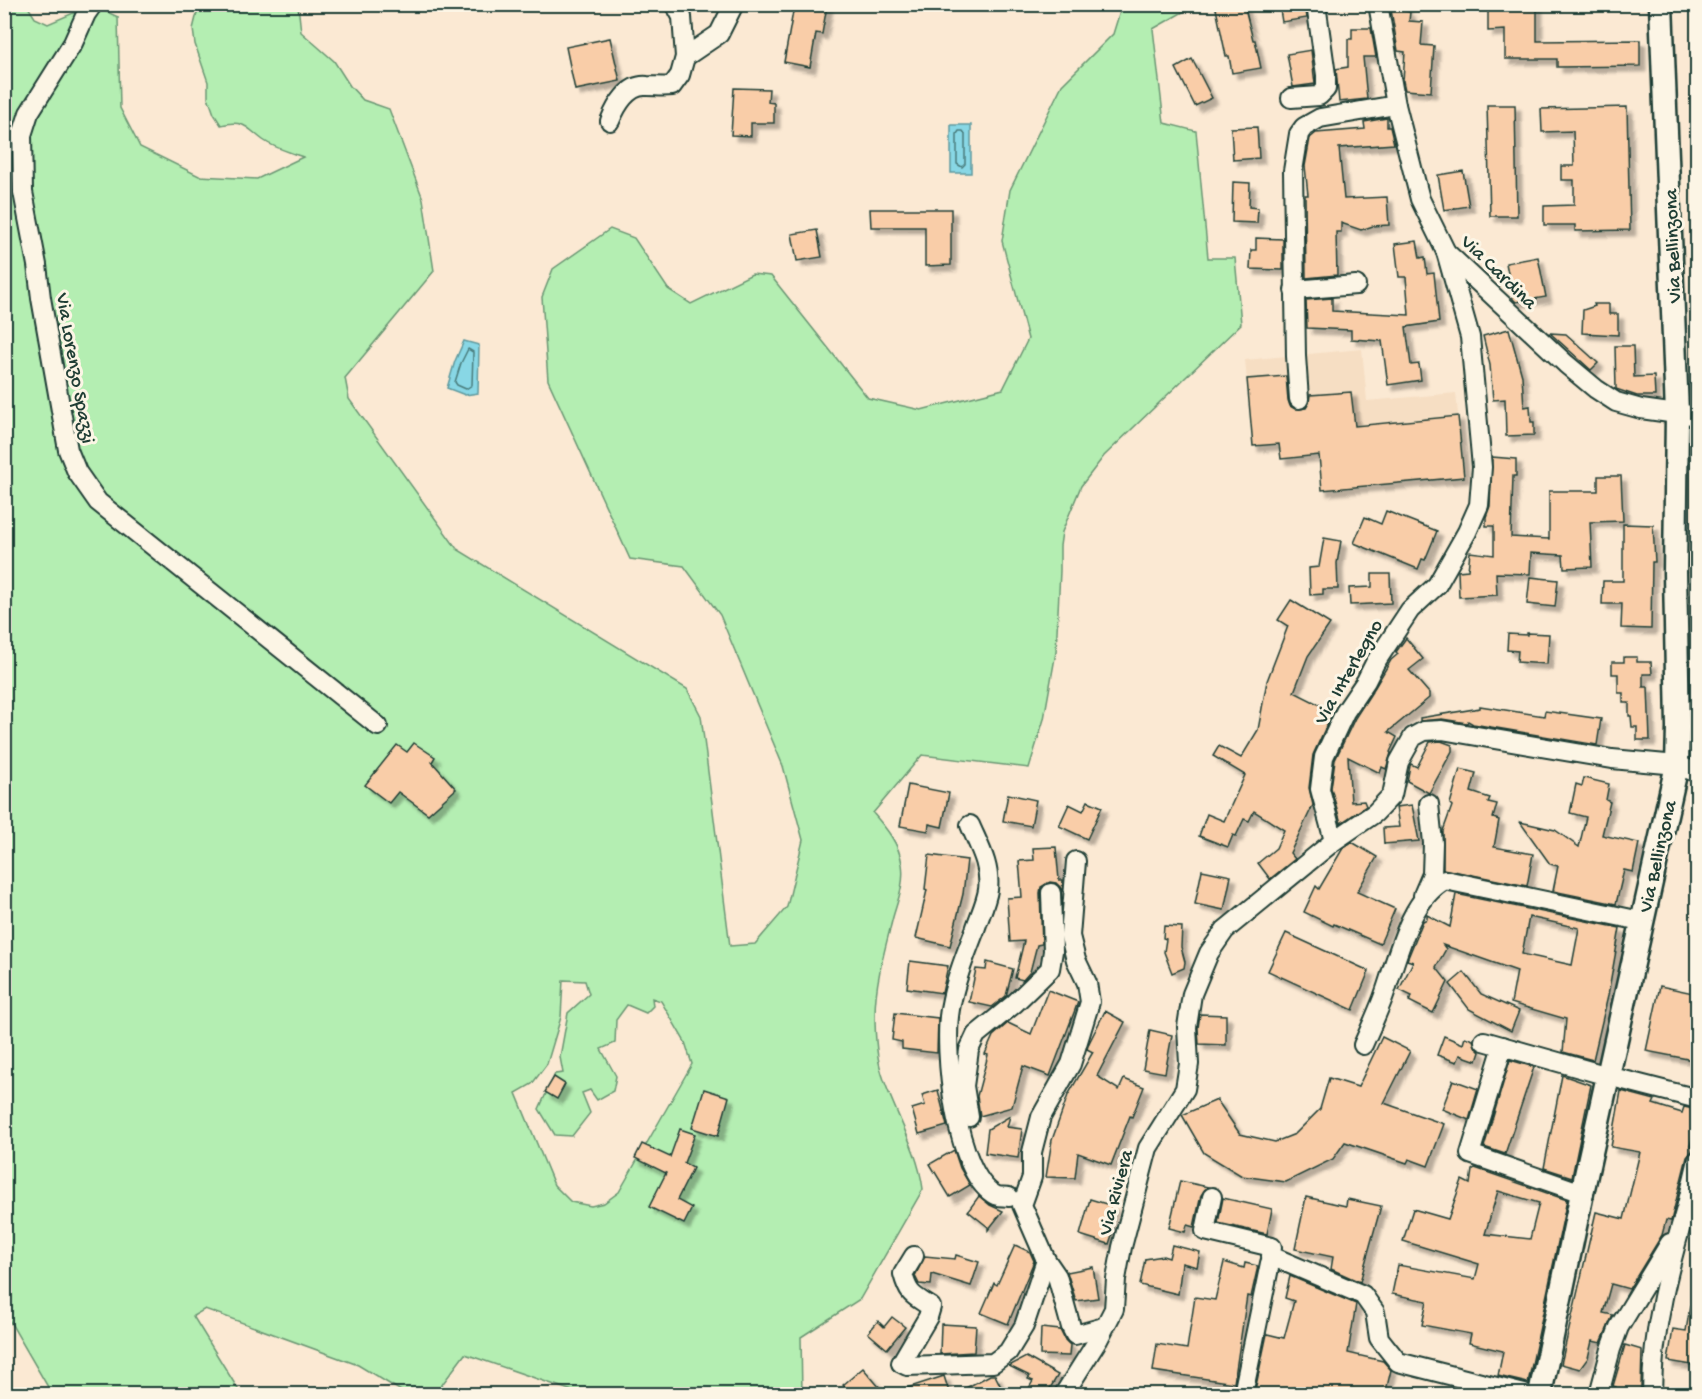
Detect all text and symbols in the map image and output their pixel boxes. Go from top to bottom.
street label: Via Bellinzona [1661,187,1688,304]
street label: Via Cardina [1454,231,1541,316]
street label: Via Lorenzo Spazzi [49,291,98,445]
street label: Via Interlegno [1310,616,1389,730]
street label: Via Bellinzona [1635,798,1684,916]
street label: Via Riviera [1095,1147,1140,1239]

